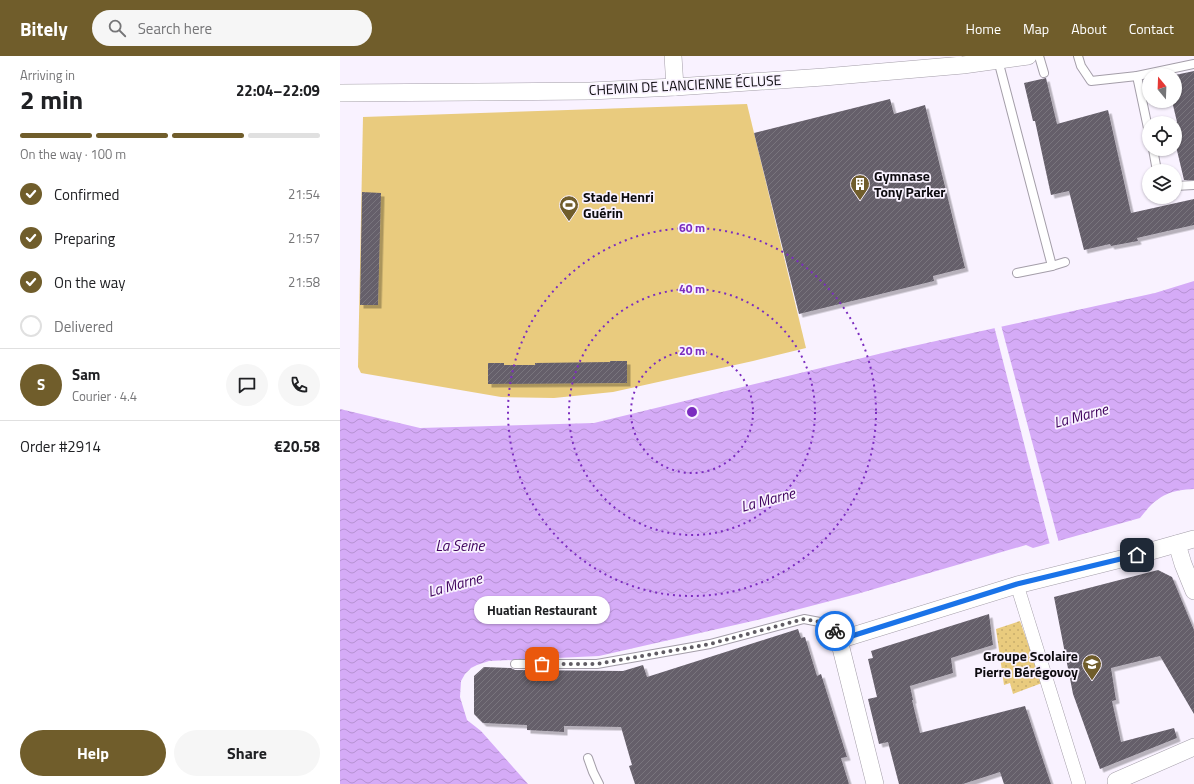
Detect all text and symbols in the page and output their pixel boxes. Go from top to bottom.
search box [92,10,372,46]
text: Bitely [20,14,68,43]
icon: search [106,17,128,39]
text: Search here [138,17,212,40]
text: Home [966,18,1001,39]
text: Map [1023,18,1049,39]
text: About [1071,18,1107,39]
text: Contact [1129,18,1174,39]
text: Arriving in [20,65,75,85]
north arrow [1142,68,1182,108]
map controls [1142,68,1182,204]
street label: CHEMIN DE L'ANCIENNE ÉCLUSE [588,69,782,100]
text: 22:04–22:09 [236,79,320,102]
text: 2 min [20,80,83,119]
button: locate [1142,116,1182,156]
text: On the way · 100 m [20,144,126,164]
button: layers [1142,164,1182,204]
place label: Gymnase Tony Parker [874,165,946,202]
building icon: Gymnase Tony Parker [849,173,871,201]
icon: check [20,183,42,205]
text: Confirmed [54,183,119,206]
text: 21:54 [288,184,320,204]
place label: Stade Henri Guérin [583,186,654,223]
sports icon: Stade Henri Guérin [558,194,580,222]
text: 60 m [679,218,705,237]
icon: check [20,227,42,249]
text: Preparing [54,227,115,250]
text: 21:57 [288,228,320,248]
icon: check [20,271,42,293]
text: On the way [54,271,126,294]
text: 21:58 [288,272,320,292]
text: 40 m [679,279,705,298]
text: Delivered [54,315,113,338]
text: 20 m [679,341,705,360]
text: Sam [72,363,100,386]
button: chat [226,364,268,406]
button: phone [278,364,320,406]
text: S [37,373,45,396]
text: Courier · 4.4 [72,386,137,406]
water label: La Marne [1051,397,1112,434]
centre of rings [685,405,699,419]
text: Order #2914 [20,435,101,458]
text: €20.58 [274,435,320,458]
water label: La Marne [738,481,799,518]
water label: La Seine [435,534,486,557]
pin [1120,538,1154,572]
icon: home [1126,544,1148,566]
water label: La Marne [425,566,486,603]
callout: Huatian Restaurant [474,596,610,624]
text: Huatian Restaurant [487,600,597,620]
courier [815,611,855,651]
icon: bike [824,620,846,642]
place label: Groupe Scolaire Pierre Bérégovoy [974,645,1078,682]
pin [525,647,559,681]
icon: bag [531,653,553,675]
school or university icon: Groupe Scolaire Pierre Bérégovoy [1081,653,1103,681]
button: Help [20,730,166,776]
button: Share [174,730,320,776]

